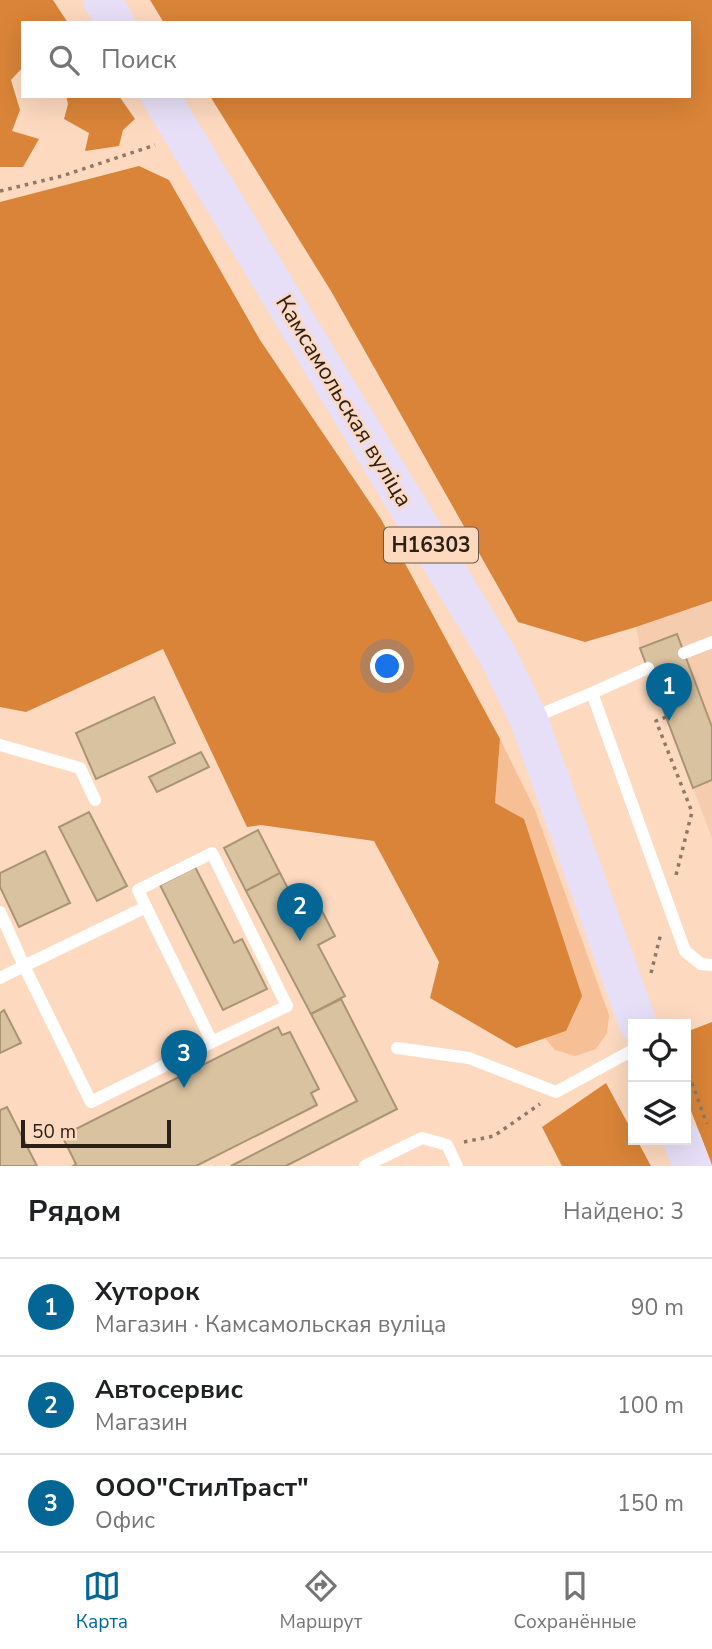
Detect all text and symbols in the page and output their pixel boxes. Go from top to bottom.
search box [21,21,691,98]
icon: search [45,41,83,79]
text: Поиск [101,42,177,77]
street label: Камсамольская вуліца [268,289,420,513]
road number: Н16303 [384,528,478,562]
your location [370,649,404,683]
pin: 1 [646,663,692,721]
pin: 2 [277,883,323,941]
map controls [628,1019,691,1145]
button: locate [628,1019,691,1082]
pin: 3 [161,1030,207,1088]
button: layers [628,1082,691,1145]
scale bar [21,1117,172,1149]
text: 50 m [32,1119,76,1145]
text: Рядом [28,1191,121,1232]
text: Найдено: 3 [563,1196,684,1227]
text: Хуторок [95,1274,199,1309]
text: 1 [44,1292,58,1323]
text: 90 m [631,1292,684,1323]
text: Магазин · Камсамольская вуліца [95,1309,447,1340]
text: Автосервис [95,1372,243,1407]
text: 2 [44,1390,58,1421]
text: 100 m [617,1390,684,1421]
text: Магазин [95,1407,188,1438]
text: ООО"СтилТраст" [95,1470,309,1505]
text: 3 [44,1488,58,1519]
text: 150 m [617,1488,684,1519]
text: Офис [95,1505,155,1536]
tab: Карта [76,1567,128,1635]
tab: Маршрут [280,1567,362,1635]
tab: Сохранённые [514,1567,636,1635]

